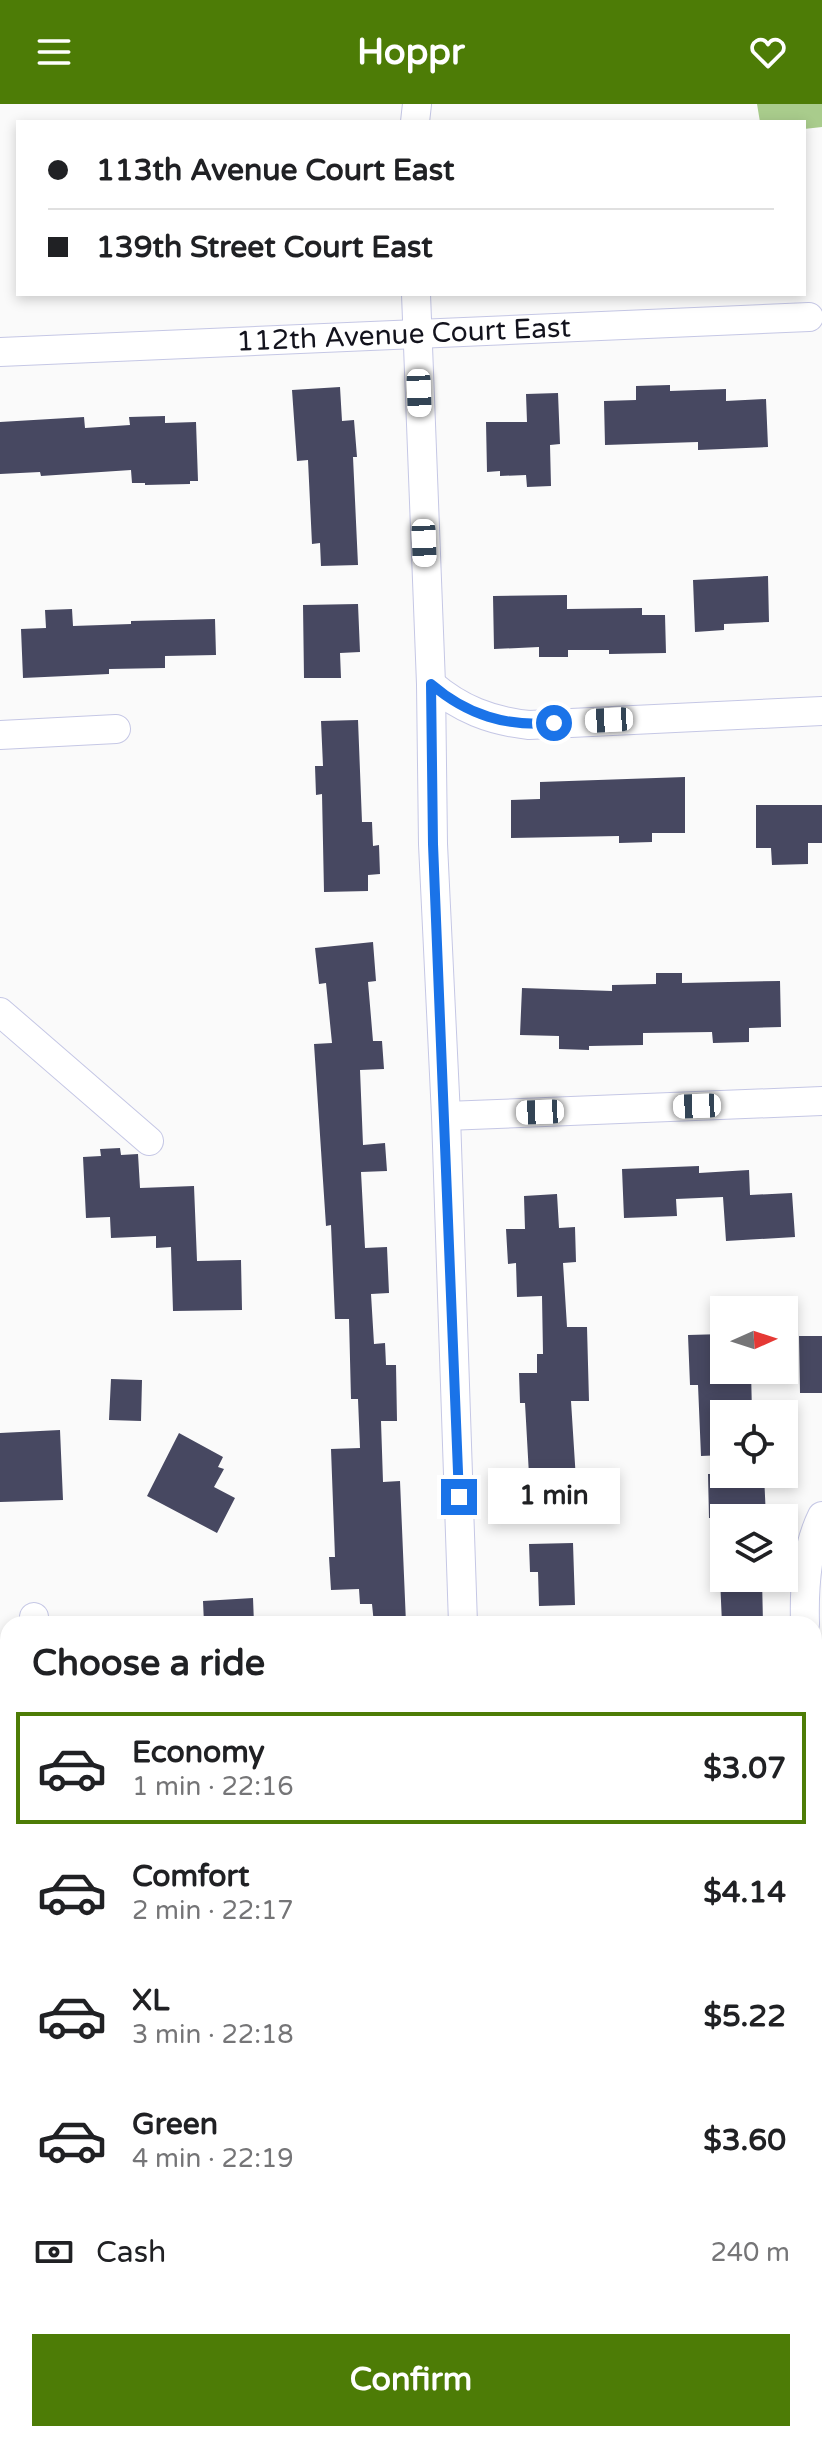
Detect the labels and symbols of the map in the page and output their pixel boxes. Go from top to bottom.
street label: 112th Avenue Court East [236,310,572,359]
car [406,369,432,417]
car [411,519,437,567]
route start [536,705,572,741]
car [584,707,634,733]
car [673,1093,721,1119]
car [516,1099,564,1125]
north arrow [710,1296,798,1384]
callout: 1 min [487,1469,619,1525]
route end [441,1479,477,1515]

